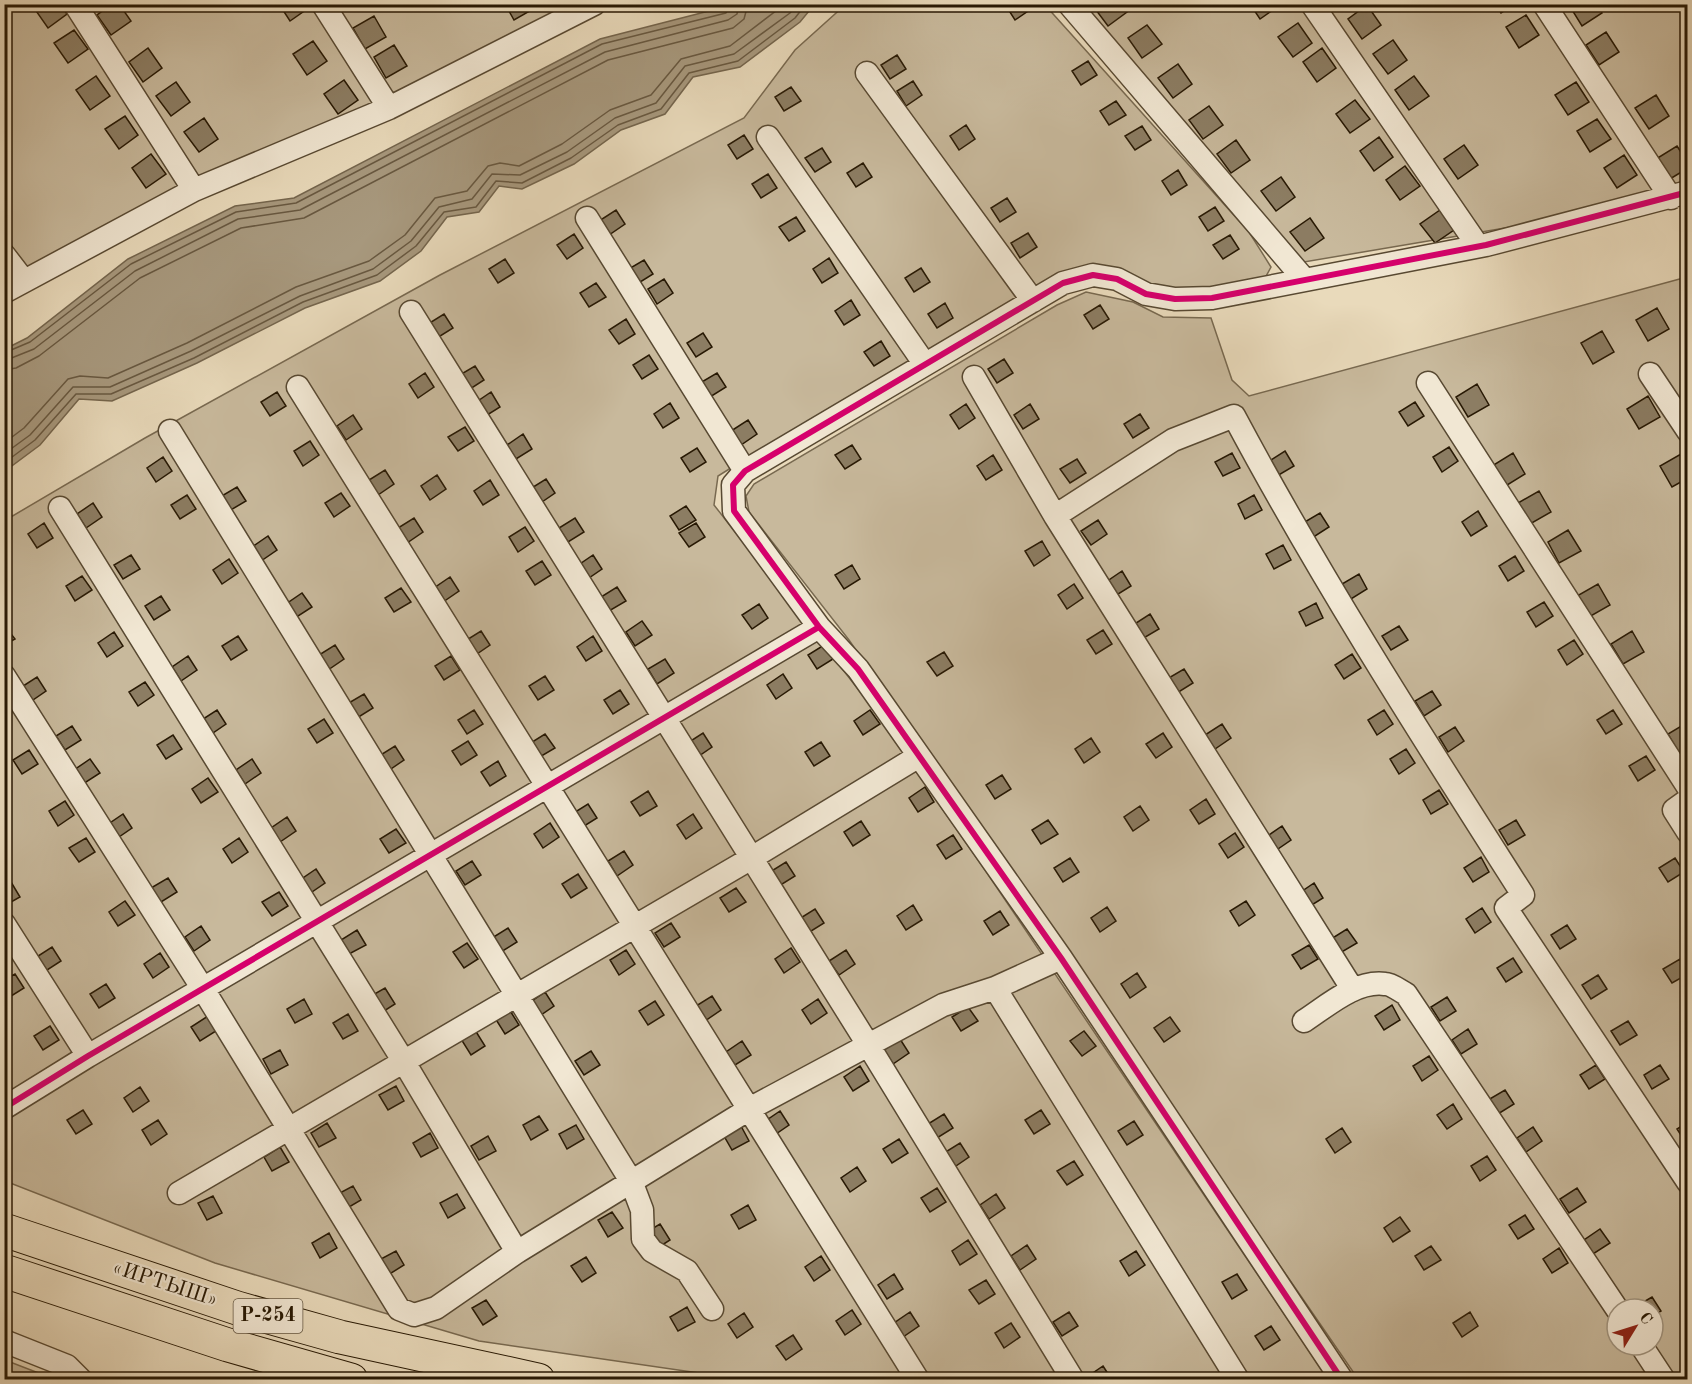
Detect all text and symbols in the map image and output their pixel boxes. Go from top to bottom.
street label: «ИРТЫШ» [110,1257,220,1311]
north arrow [1605,1297,1665,1357]
road number: Р-254 [234,1299,302,1333]
text: С [1636,1310,1655,1328]

